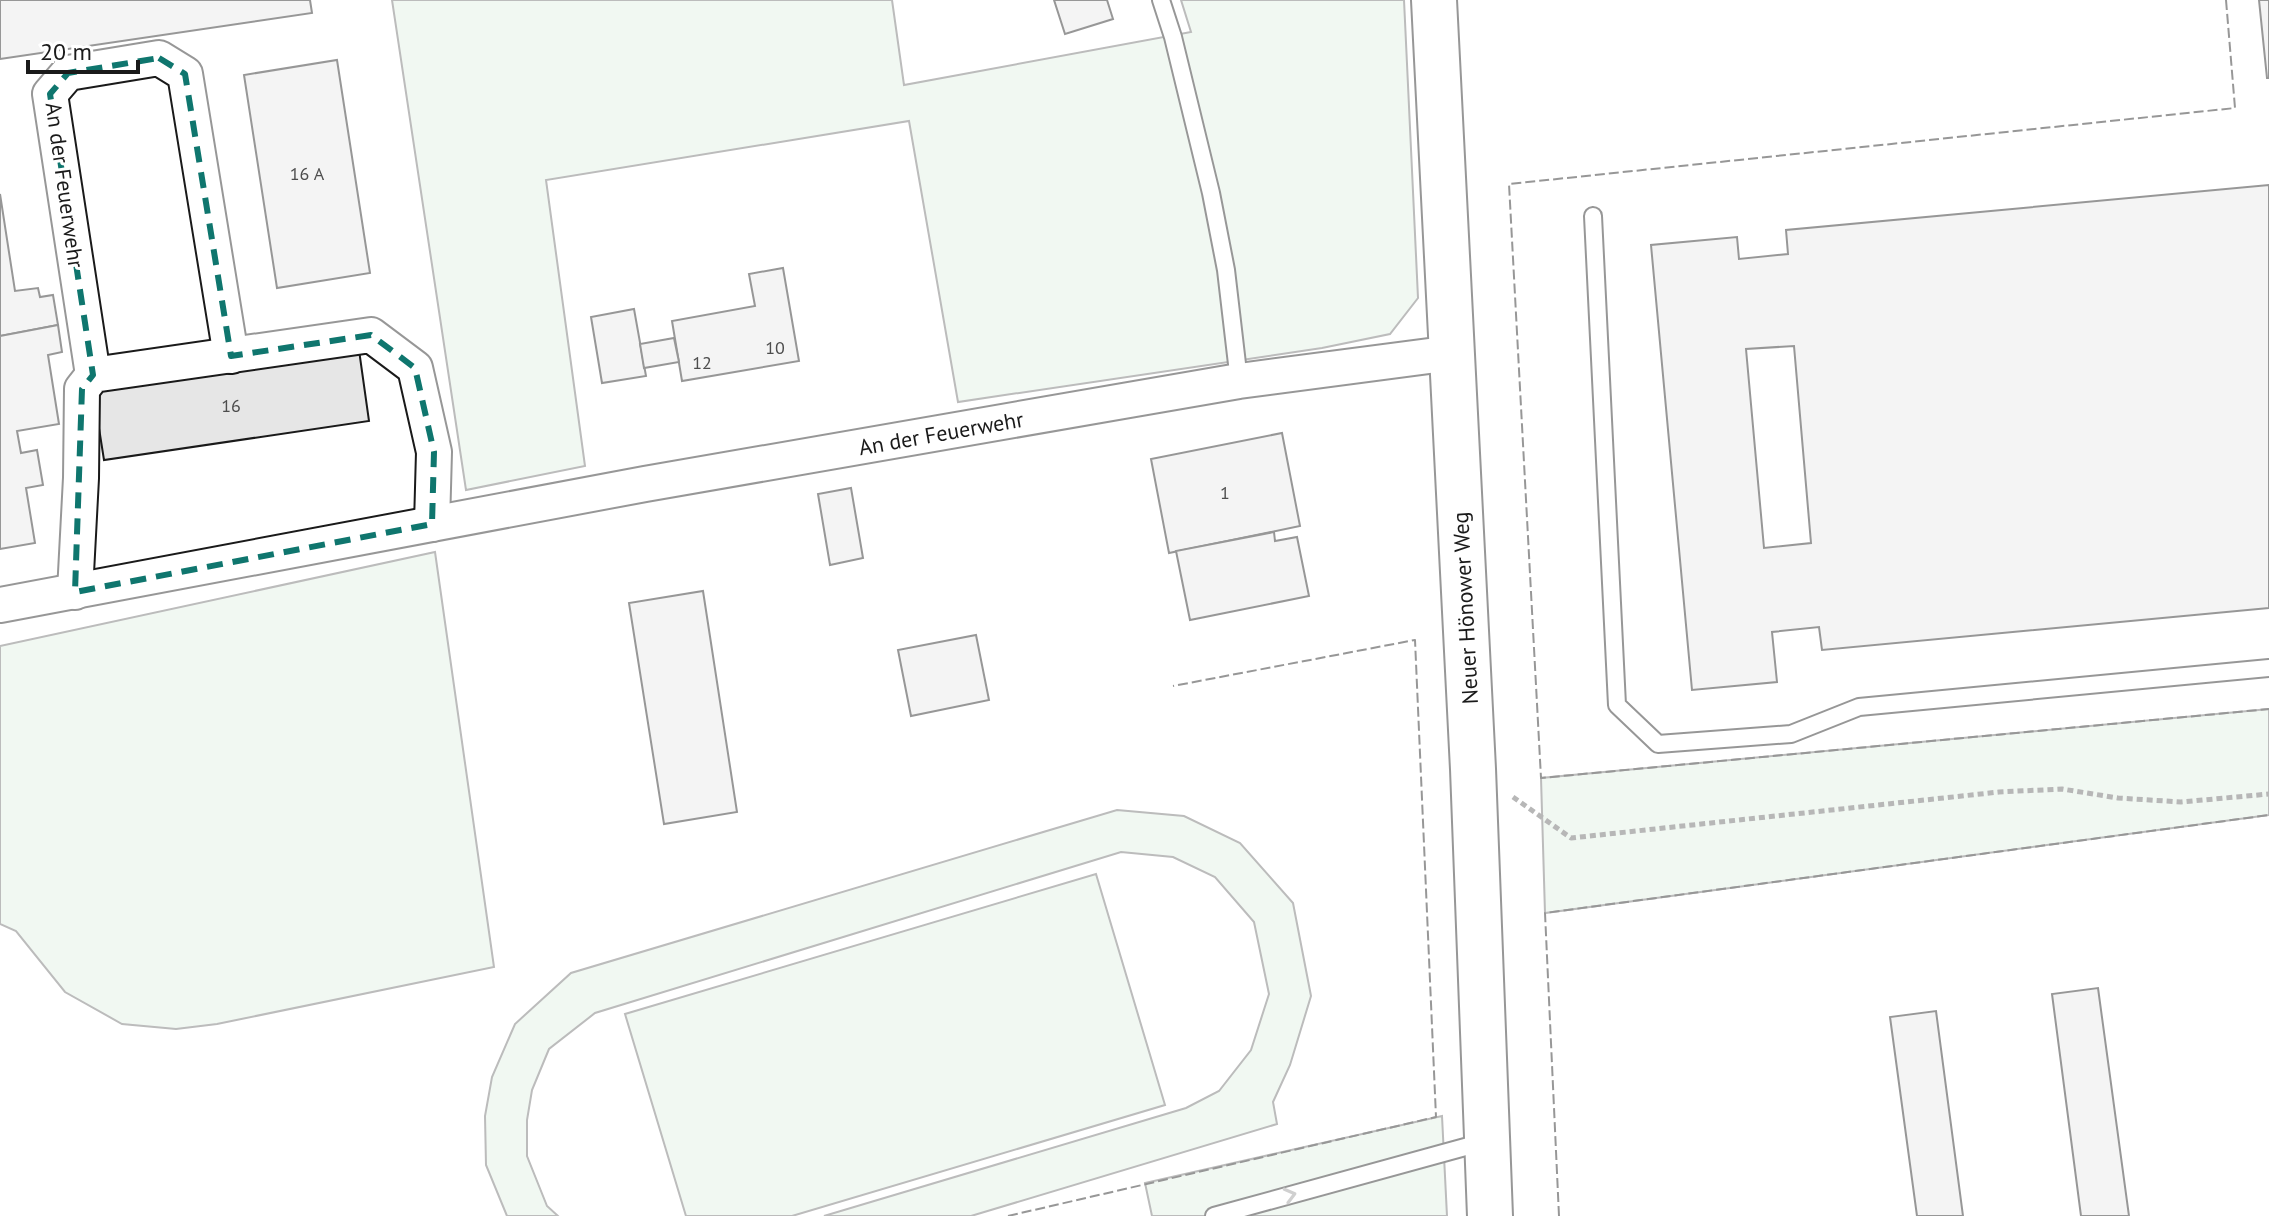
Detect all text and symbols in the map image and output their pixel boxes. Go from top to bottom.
scale bar [28,24,138,74]
text: 20 m [40,36,92,67]
street label: An der Feuerwehr [40,100,91,270]
house number: 16 A [290,162,325,185]
house number: 10 [765,336,785,359]
house number: 12 [692,351,712,374]
house number: 16 [221,394,241,417]
street label: An der Feuerwehr [856,405,1026,461]
house number: 1 [1220,481,1230,504]
street label: Neuer Hönower Weg [1446,511,1484,705]
one-way arrow [1282,1188,1296,1205]

